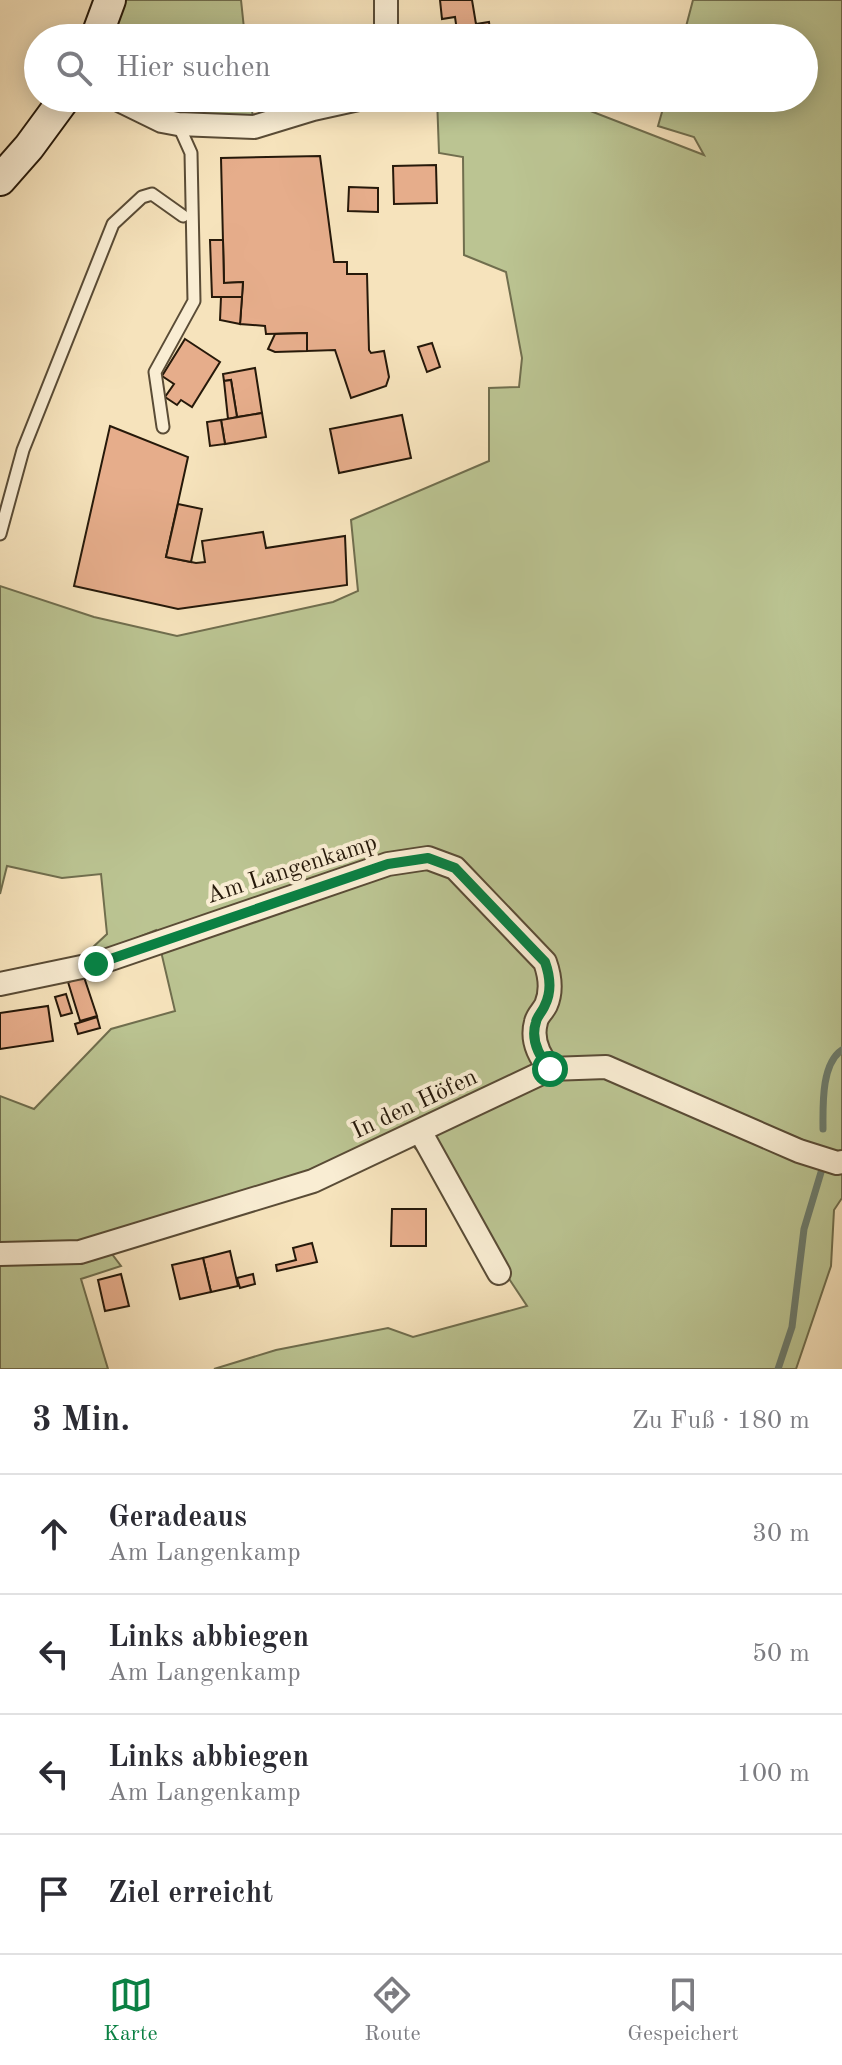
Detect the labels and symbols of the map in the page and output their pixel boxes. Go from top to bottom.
street label: Am Langenkamp [204,831,380,909]
route end [78,946,114,982]
route start [532,1051,568,1087]
street label: In den Höfen [349,1066,481,1144]

